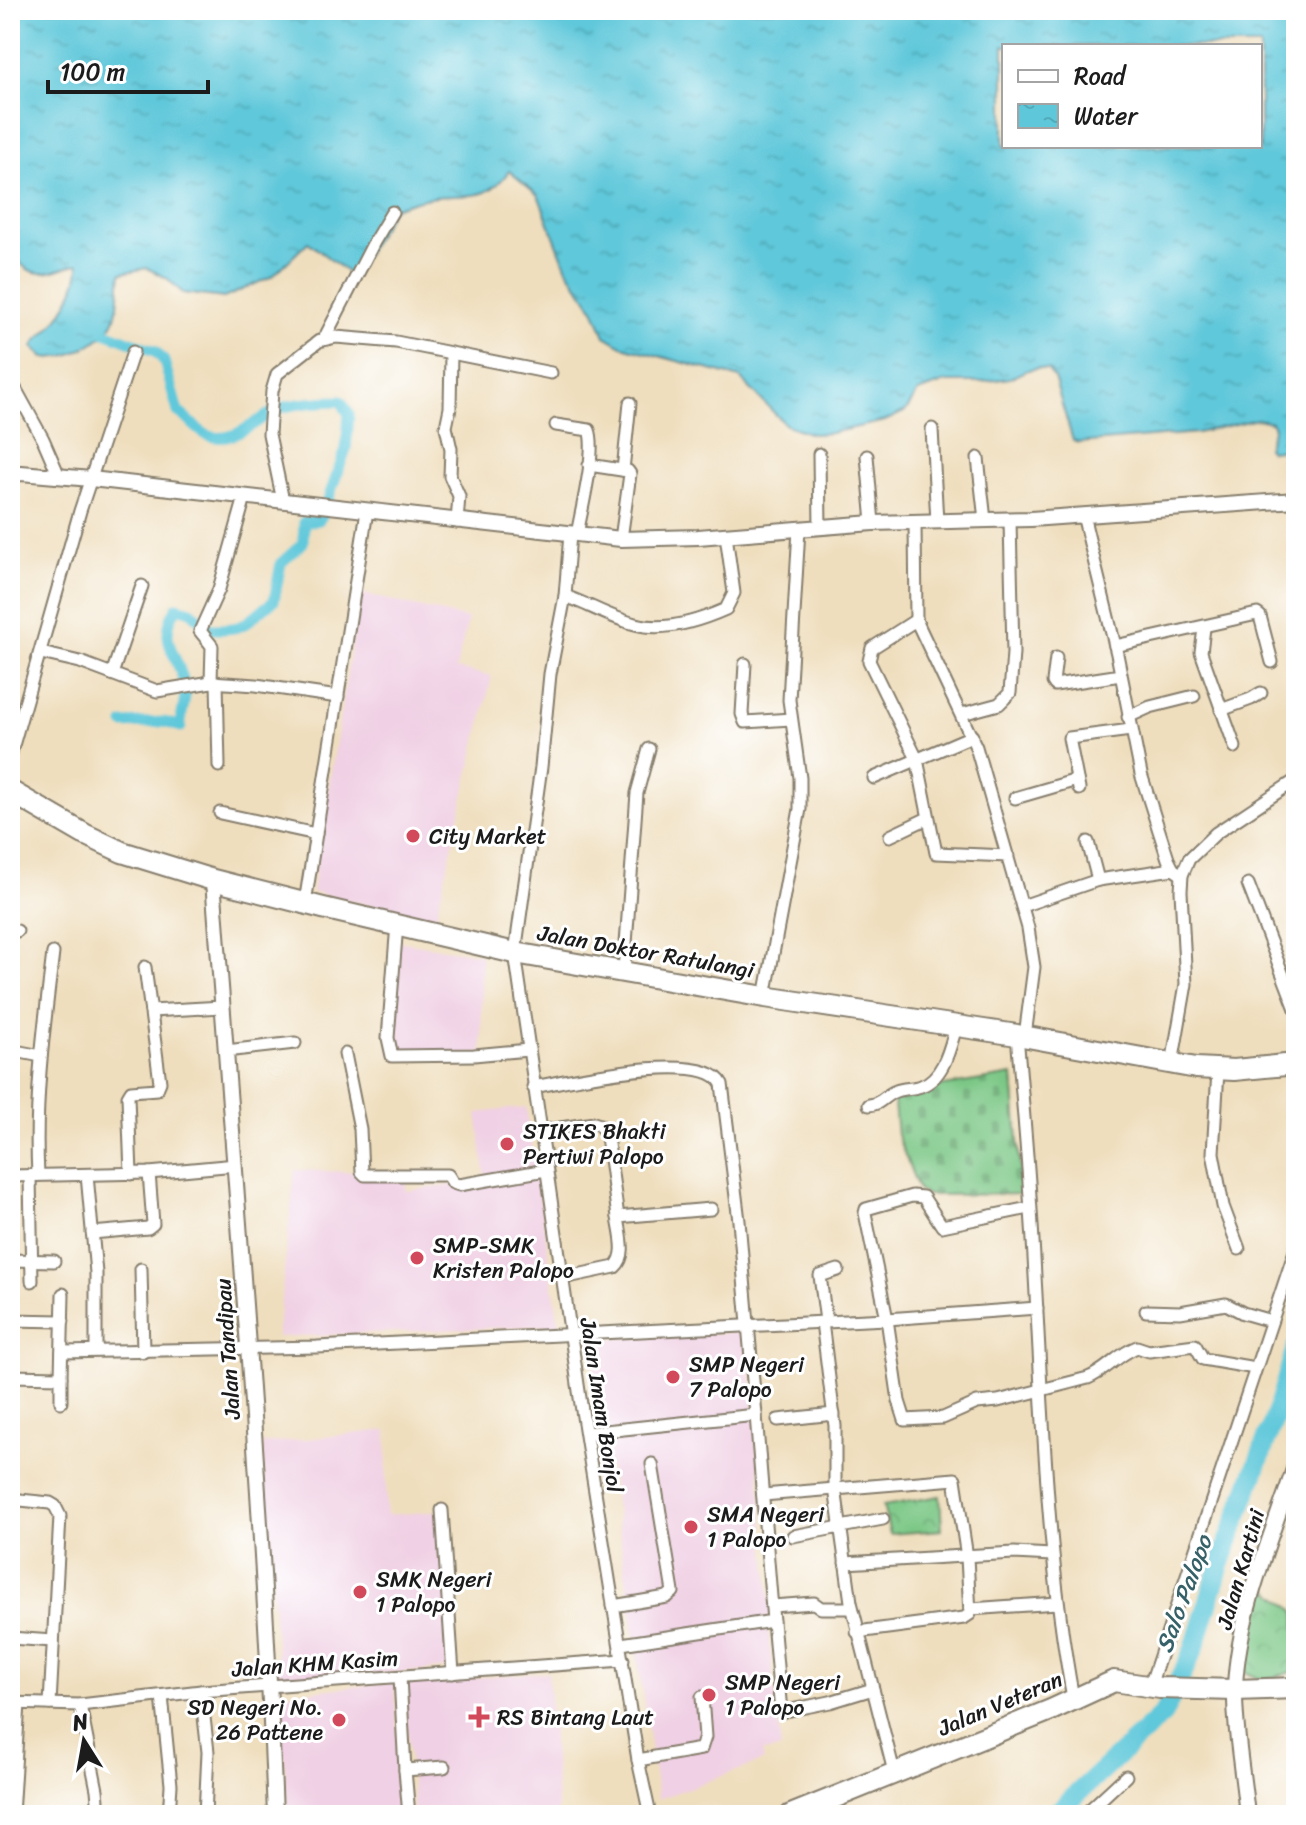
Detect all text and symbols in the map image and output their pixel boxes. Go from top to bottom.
scale bar [48,44,208,94]
legend [1002,44,1262,148]
text: 100 m [60,51,125,93]
text: Road [1074,55,1128,97]
text: Water [1074,95,1139,137]
place label: City Market [429,817,547,856]
marker: City Market [404,827,422,845]
street label: Jalan Doktor Ratulangi [534,913,758,990]
place label: STIKES Bhakti Pertiwi Palopo [523,1112,666,1176]
marker: STIKES Bhakti Pertiwi Palopo [498,1135,516,1153]
place label: SMP-SMK Kristen Palopo [433,1226,574,1290]
marker: SMP-SMK Kristen Palopo [408,1249,426,1267]
street label: Jalan Tandipau [203,1277,252,1422]
street label: Jalan Imam Bonjol [568,1314,635,1496]
place label: SMP Negeri 7 Palopo [689,1345,805,1409]
marker: SMP Negeri 7 Palopo [664,1368,682,1386]
place label: SMA Negeri 1 Palopo [707,1495,825,1559]
street label: Jalan Kartini [1204,1504,1276,1635]
marker: SMA Negeri 1 Palopo [682,1518,700,1536]
water label: Salo Palopo [1143,1528,1225,1659]
place label: SMK Negeri 1 Palopo [376,1560,493,1624]
marker: SMK Negeri 1 Palopo [351,1583,369,1601]
street label: Jalan KHM Kasim [230,1638,399,1689]
street label: Jalan Veteran [931,1660,1069,1748]
place label: SMP Negeri 1 Palopo [725,1663,841,1727]
marker: SMP Negeri 1 Palopo [700,1686,718,1704]
place label: SD Negeri No. 26 Pattene [187,1688,323,1752]
place label: RS Bintang Laut [497,1698,654,1737]
north arrow [44,1701,124,1781]
text: N [68,1701,92,1743]
marker: RS Bintang Laut [468,1706,490,1728]
marker: SD Negeri No. 26 Pattene [330,1711,348,1729]

